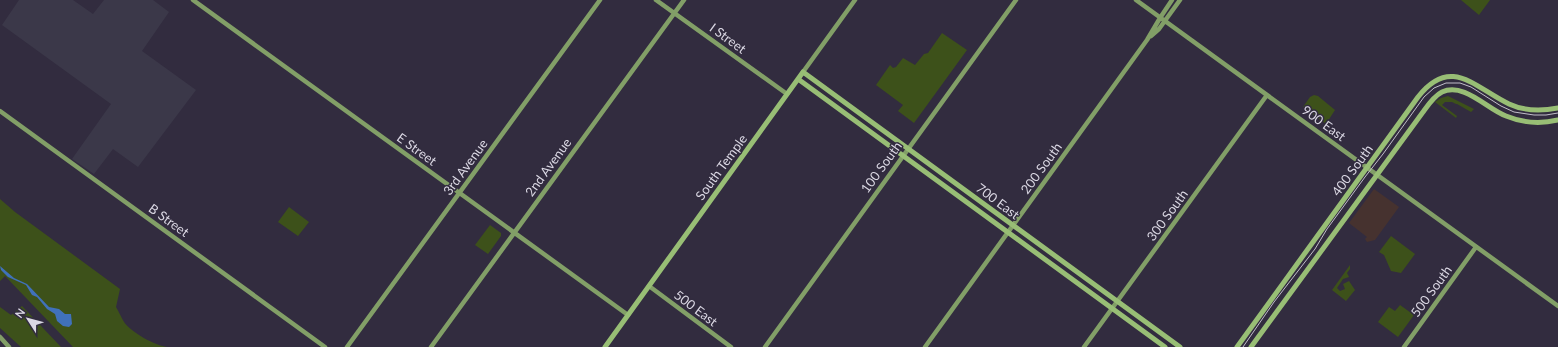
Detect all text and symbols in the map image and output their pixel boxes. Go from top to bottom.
street label: I Street [707,19,750,57]
street label: 900 East [1299,102,1349,144]
street label: E Street [394,129,440,169]
street label: South Temple [692,131,750,203]
street label: 2nd Avenue [522,135,575,199]
street label: 3rd Avenue [439,136,491,198]
street label: 100 South [857,138,905,196]
street label: 200 South [1017,139,1065,197]
street label: 400 South [1328,141,1376,199]
street label: 700 East [973,180,1023,223]
street label: 300 South [1143,186,1191,244]
street label: B Street [146,200,193,240]
street label: 500 South [1407,262,1455,320]
street label: 500 East [671,287,721,330]
north arrow [8,299,48,339]
text: N [12,306,27,320]

